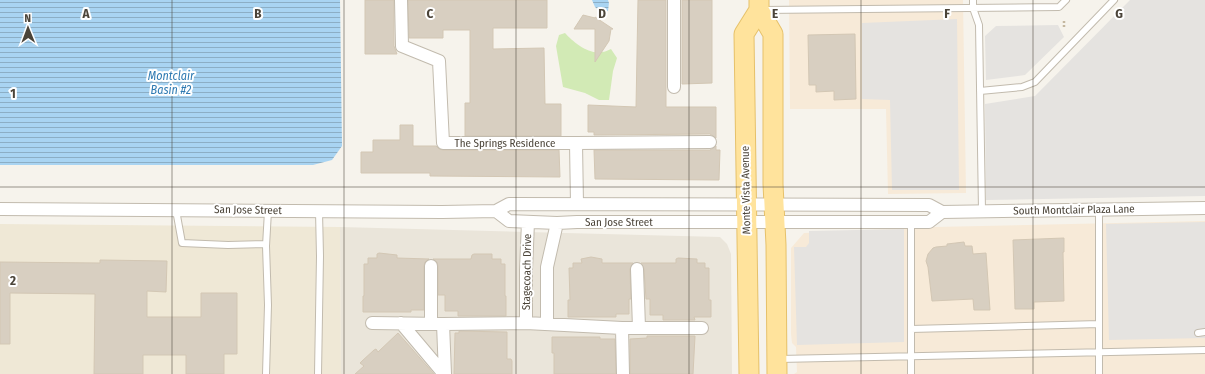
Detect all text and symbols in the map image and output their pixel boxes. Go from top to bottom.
text: A [81,6,90,21]
text: B [254,6,262,21]
text: C [427,6,434,21]
text: D [598,6,606,21]
text: E [772,6,778,21]
text: F [944,6,950,21]
text: G [1115,6,1123,21]
north arrow [8,8,48,48]
text: N [24,12,31,25]
water label: Montclair Basin #2 [148,69,195,97]
text: 1 [10,86,16,101]
street label: The Springs Residence [455,137,555,150]
street label: Monte Vista Avenue [739,146,753,234]
street label: South Montclair Plaza Lane [1013,202,1135,218]
street label: San Jose Street [214,203,282,217]
street label: San Jose Street [585,216,653,229]
street label: Stagecoach Drive [520,234,534,310]
text: 2 [9,273,16,288]

